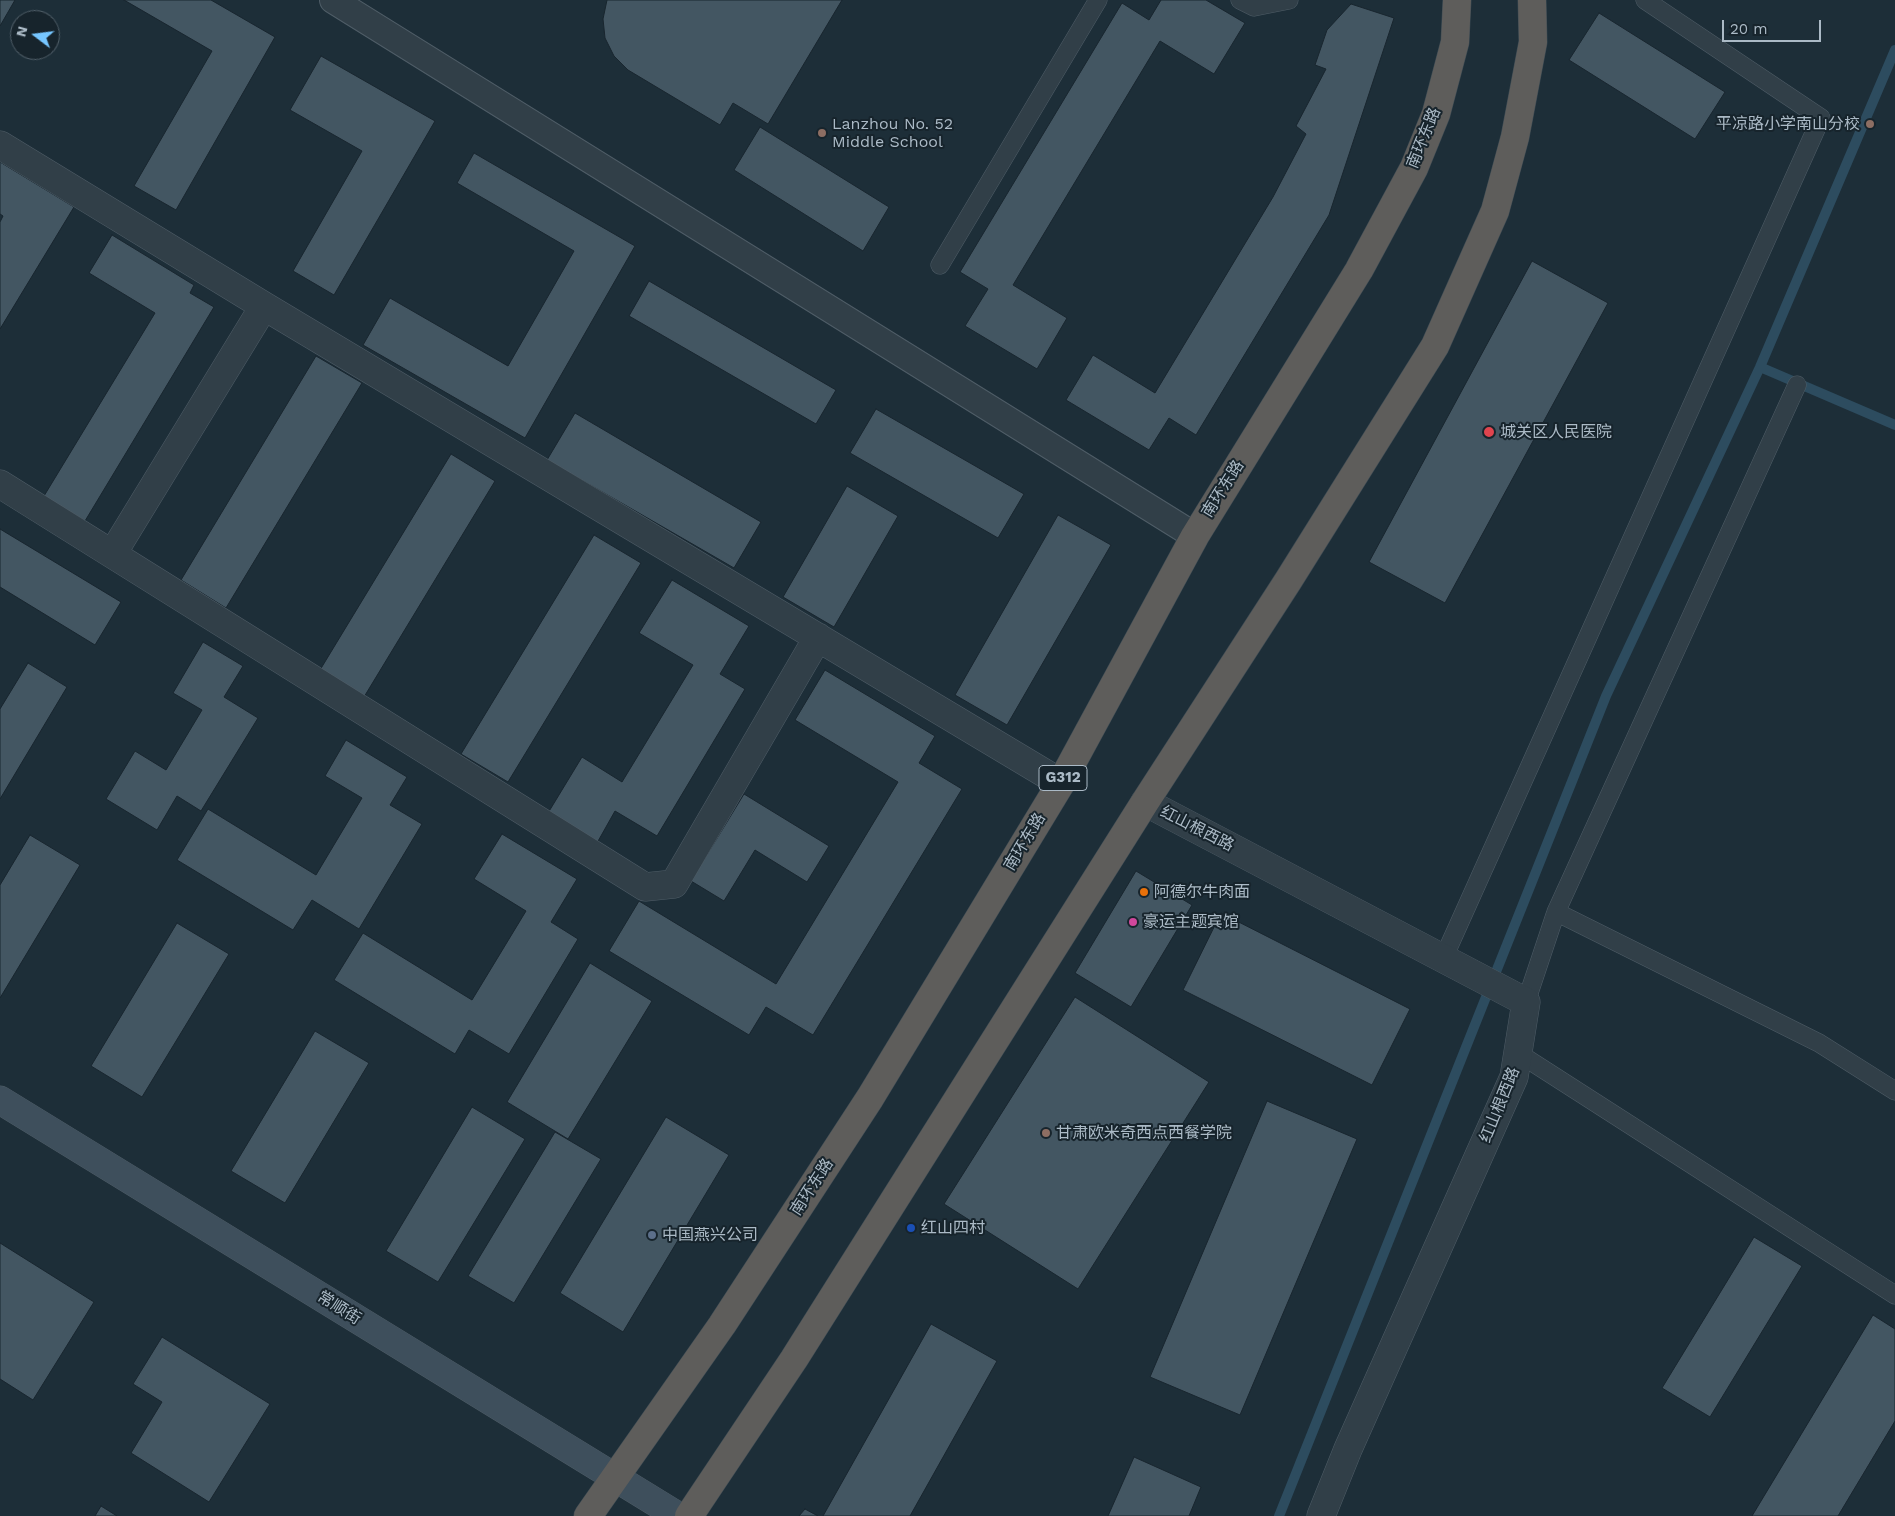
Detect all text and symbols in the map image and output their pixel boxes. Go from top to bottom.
north arrow [10,10,60,60]
scale bar [1725,10,1824,42]
text: 20 m [1730,20,1768,38]
text: N [12,24,31,38]
street label: 南环东路 [1403,105,1445,171]
place label: Lanzhou No. 52 Middle School [832,114,953,152]
place label: 平凉路小学南山分校 [1716,114,1860,134]
marker: 平凉路小学南山分校 [1864,118,1876,130]
marker: Lanzhou No. 52 Middle School [816,127,828,139]
place label: 城关区人民医院 [1500,422,1612,442]
marker: 城关区人民医院 [1482,425,1496,439]
street label: 南环东路 [1198,457,1248,521]
road number: G312 [1039,766,1087,790]
street label: 红山根西路 [1157,802,1237,856]
street label: 南环东路 [1000,810,1050,874]
place label: 阿德尔牛肉面 [1154,882,1250,902]
marker: 阿德尔牛肉面 [1138,886,1150,898]
place label: 豪运主题宾馆 [1143,912,1239,932]
marker: 豪运主题宾馆 [1127,916,1139,928]
street label: 红山根西路 [1476,1064,1524,1146]
place label: 甘肃欧米奇西点西餐学院 [1056,1123,1232,1143]
marker: 甘肃欧米奇西点西餐学院 [1040,1127,1052,1139]
street label: 南环东路 [787,1155,837,1219]
place label: 红山四村 [921,1218,985,1238]
marker: 红山四村 [905,1222,917,1234]
place label: 中国燕兴公司 [662,1225,758,1245]
marker: 中国燕兴公司 [646,1229,658,1241]
street label: 常顺街 [314,1287,364,1329]

